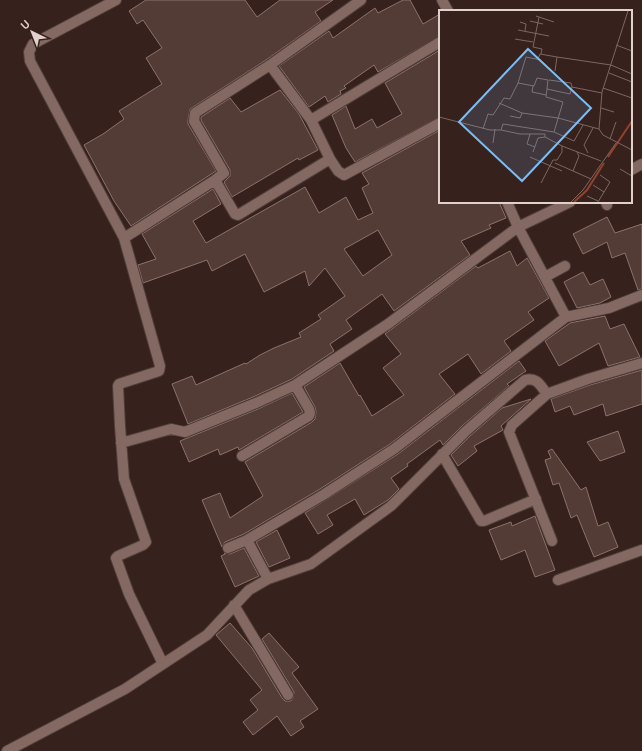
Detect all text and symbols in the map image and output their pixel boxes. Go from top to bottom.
inset map [439,10,632,203]
north arrow [12,12,52,52]
text: U [18,18,34,33]

